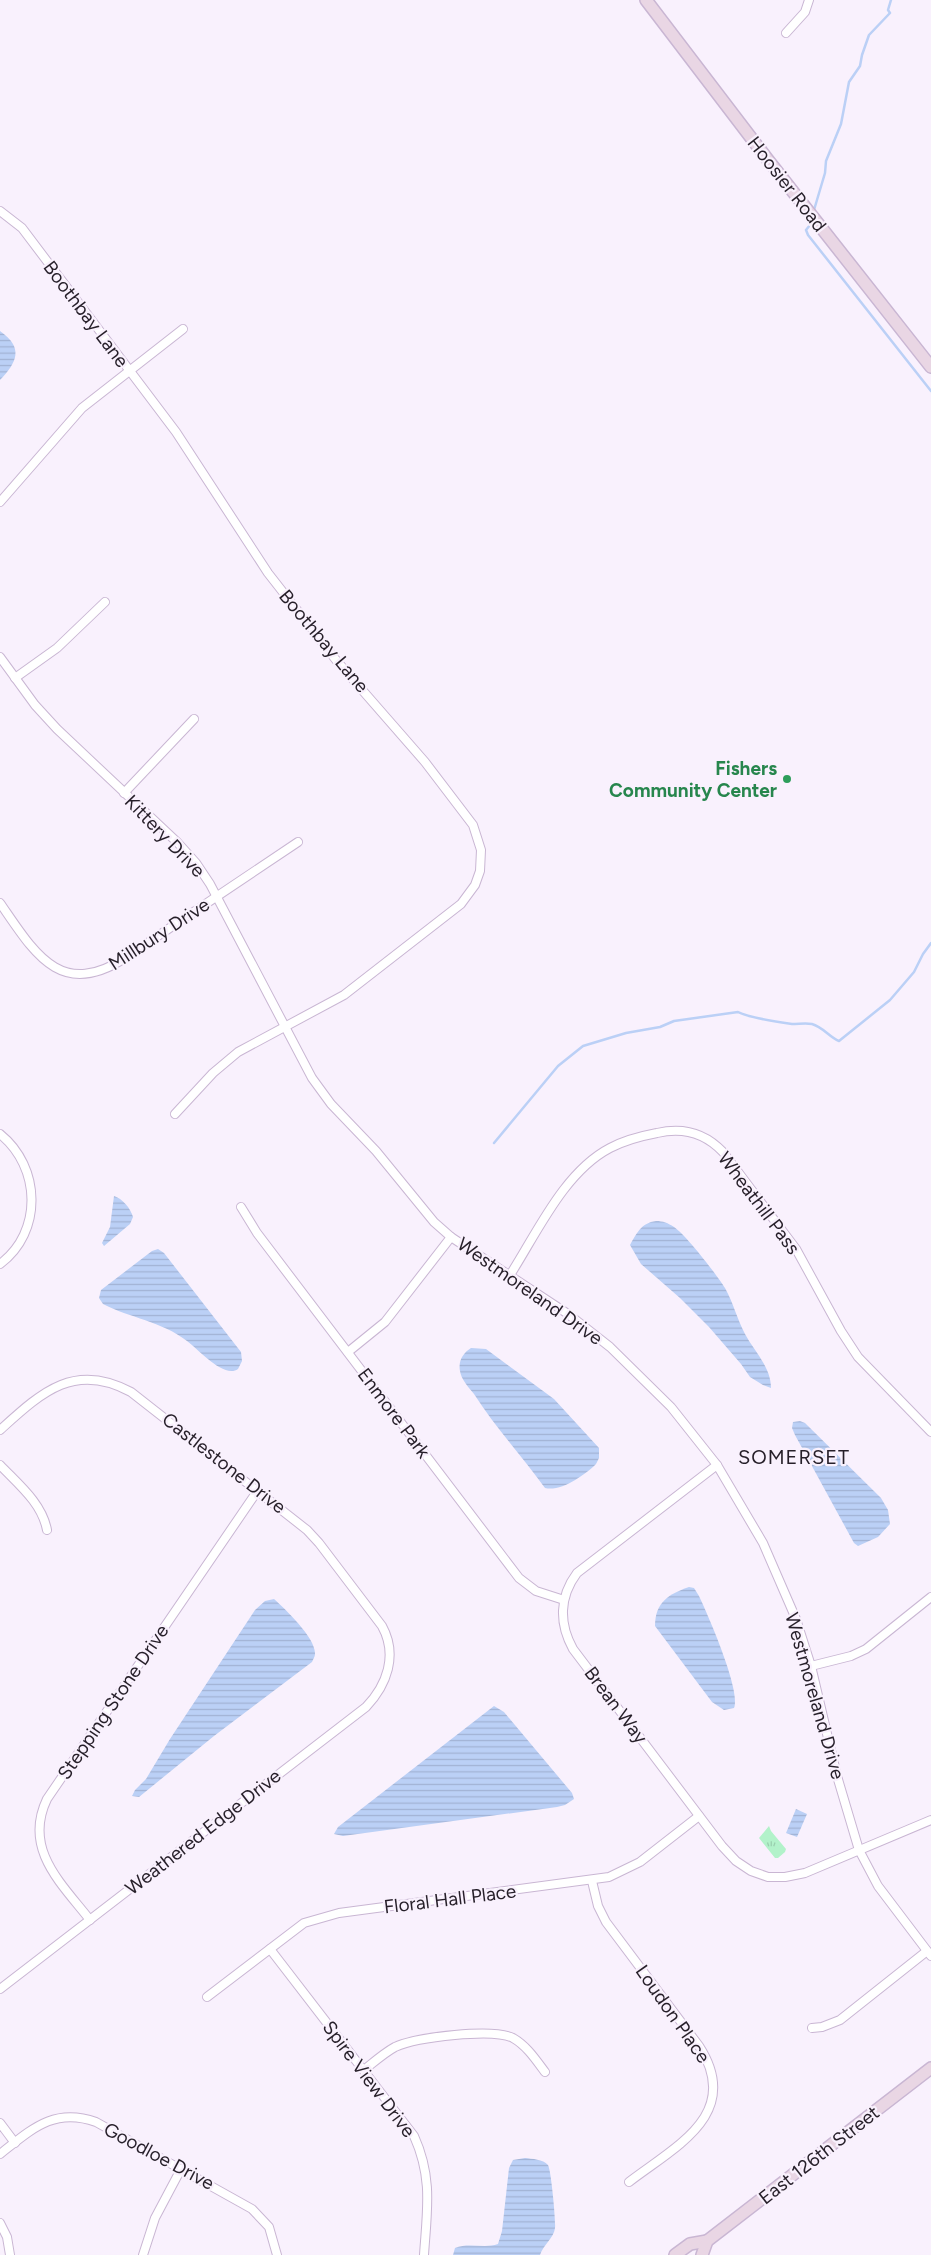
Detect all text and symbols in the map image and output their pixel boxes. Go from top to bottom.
street label: Hoosier Road [743,132,831,236]
street label: Boothbay Lane [38,256,134,372]
street label: Boothbay Lane [274,585,374,697]
place label: Fishers Community Center [609,757,777,802]
marker: Fishers Community Center [781,773,793,785]
street label: Kittery Drive [120,790,210,882]
street label: Millbury Drive [104,893,214,975]
street label: Wheathill Pass [713,1147,805,1259]
street label: Westmoreland Drive [453,1232,607,1350]
street label: Enmore Park [353,1363,436,1463]
street label: Castlestone Drive [158,1408,290,1518]
district label: SOMERSET [738,1445,850,1469]
street label: Westmoreland Drive [780,1610,850,1782]
street label: Stepping Stone Drive [53,1620,173,1784]
street label: Brean Way [580,1662,652,1748]
street label: Weathered Edge Drive [121,1764,285,1900]
street label: Floral Hall Place [383,1879,517,1919]
street label: Loudon Place [631,1961,715,2067]
street label: Spire View Drive [318,2016,420,2142]
street label: East 126th Street [754,2101,884,2209]
street label: Goodloe Drive [100,2117,218,2195]

